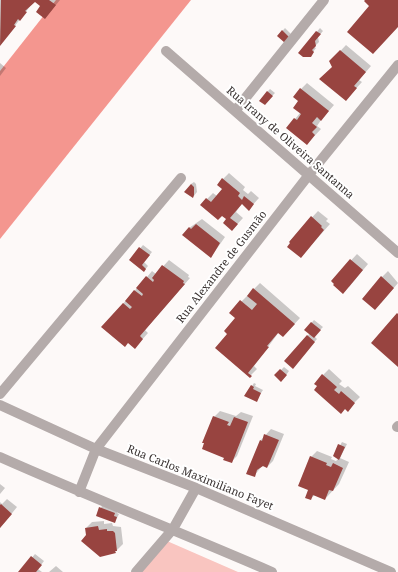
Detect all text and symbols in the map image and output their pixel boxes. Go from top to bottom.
street label: Rua Irany de Oliveira Santanna [224,84,356,202]
street label: Rua Alexandre de Gusmão [174,208,270,326]
street label: Rua Carlos Maximiliano Fayet [125,443,275,513]

